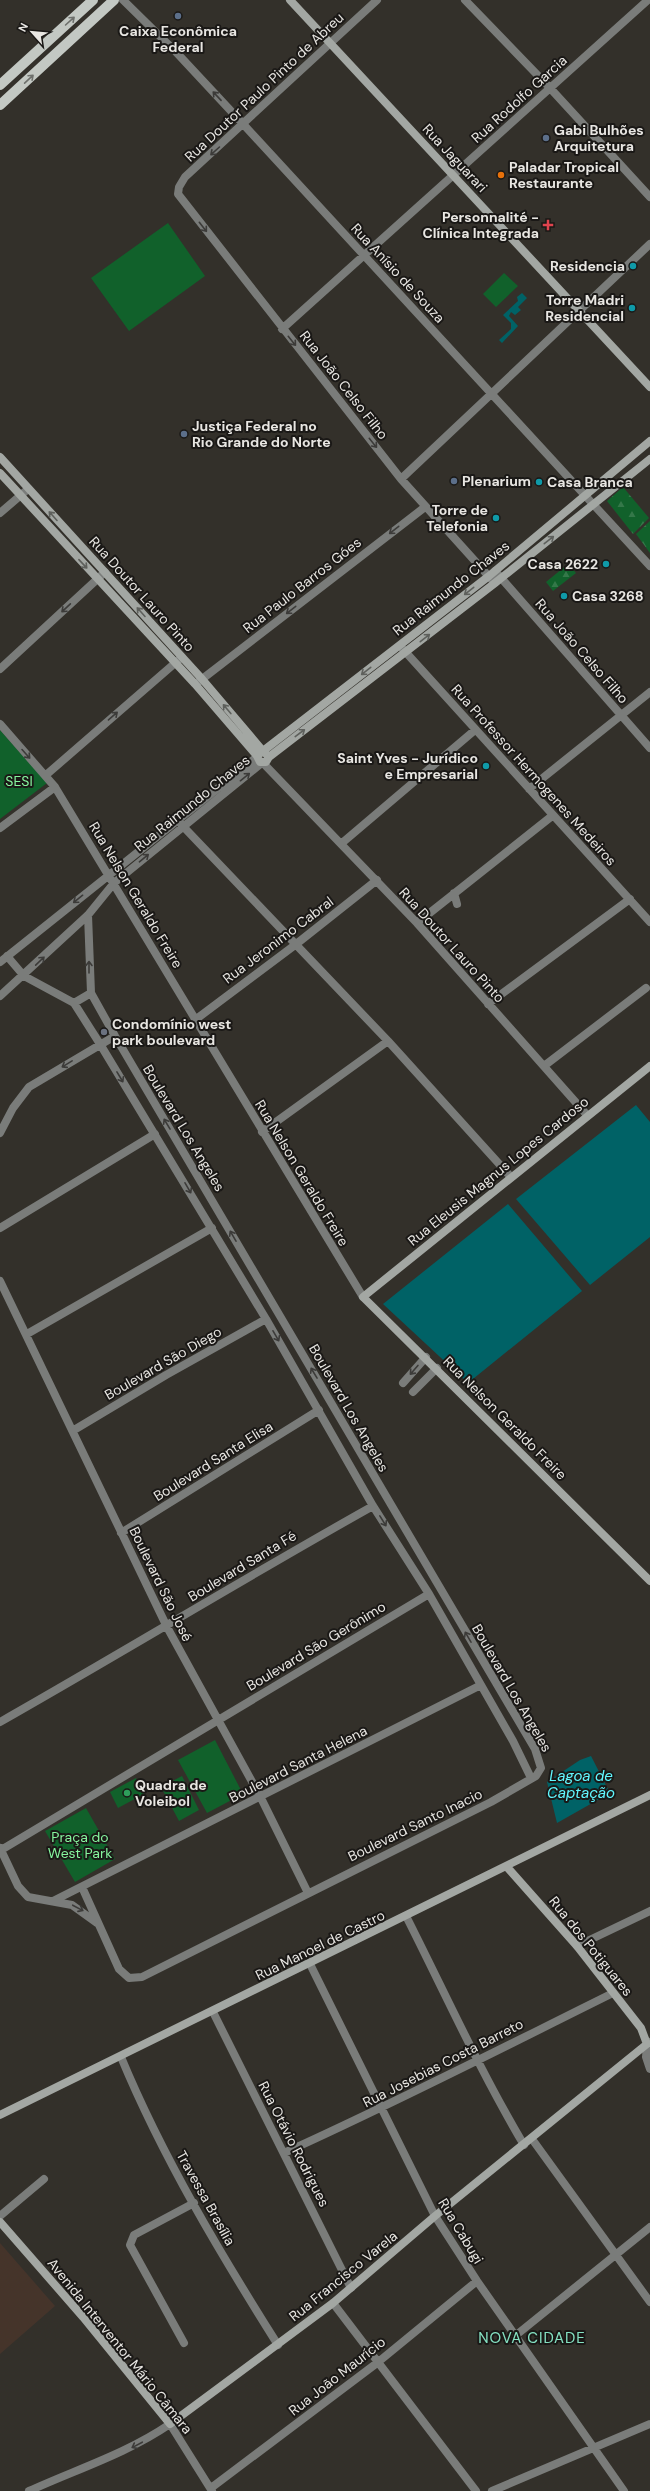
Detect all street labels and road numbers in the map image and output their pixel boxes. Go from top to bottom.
street label: Rua Doutor Paulo Pinto de Abreu [181,8,347,166]
street label: Rua Rodolfo Garcia [467,51,571,147]
street label: Rua Jaguarari [419,120,491,196]
street label: Rua Anísio de Souza [347,220,449,326]
street label: Rua João Celso Filho [296,327,392,443]
street label: Rua Doutor Lauro Pinto [85,533,199,655]
street label: Rua Paulo Barros Góes [239,533,365,637]
street label: Rua Raimundo Chaves [389,537,513,639]
street label: Rua João Celso Filho [532,595,632,707]
street label: Rua Professor Hermogenes Medeiros [448,680,620,870]
street label: Rua Raimundo Chaves [131,751,253,855]
street label: Rua Nelson Geraldo Freire [85,819,187,971]
street label: Rua Doutor Lauro Pinto [395,884,509,1006]
street label: Rua Jeronimo Cabral [219,892,337,988]
street label: Boulevard Los Angeles [139,1061,229,1195]
street label: Rua Eleusis Magnus Lopes Cardoso [404,1092,592,1250]
street label: Rua Nelson Geraldo Freire [251,1097,353,1249]
street label: Boulevard São Diego [101,1322,225,1404]
street label: Boulevard Los Angeles [305,1341,393,1475]
street label: Rua Nelson Geraldo Freire [439,1352,571,1484]
street label: Boulevard Santa Elisa [150,1417,276,1505]
street label: Boulevard São José [125,1524,197,1644]
street label: Boulevard Santa Fé [184,1526,300,1605]
street label: Boulevard São Gerônimo [243,1597,389,1695]
street label: Boulevard Los Angeles [468,1621,556,1755]
street label: Boulevard Santa Helena [226,1721,370,1807]
street label: Boulevard Santo Inacio [345,1785,485,1865]
street label: Rua dos Potiguares [545,1892,637,2000]
street label: Rua Manoel de Castro [252,1906,388,1984]
street label: Rua Josebias Costa Barreto [360,2015,526,2111]
street label: Rua Otávio Rodrigues [255,2078,333,2210]
street label: Travessa Brasília [173,2148,239,2248]
street label: Rua Cabugi [434,2195,488,2267]
street label: Rua Francisco Varela [285,2227,401,2325]
street label: Avenida Interventor Mário Câmara [44,2255,196,2437]
street label: Rua João Maurício [285,2333,389,2419]

